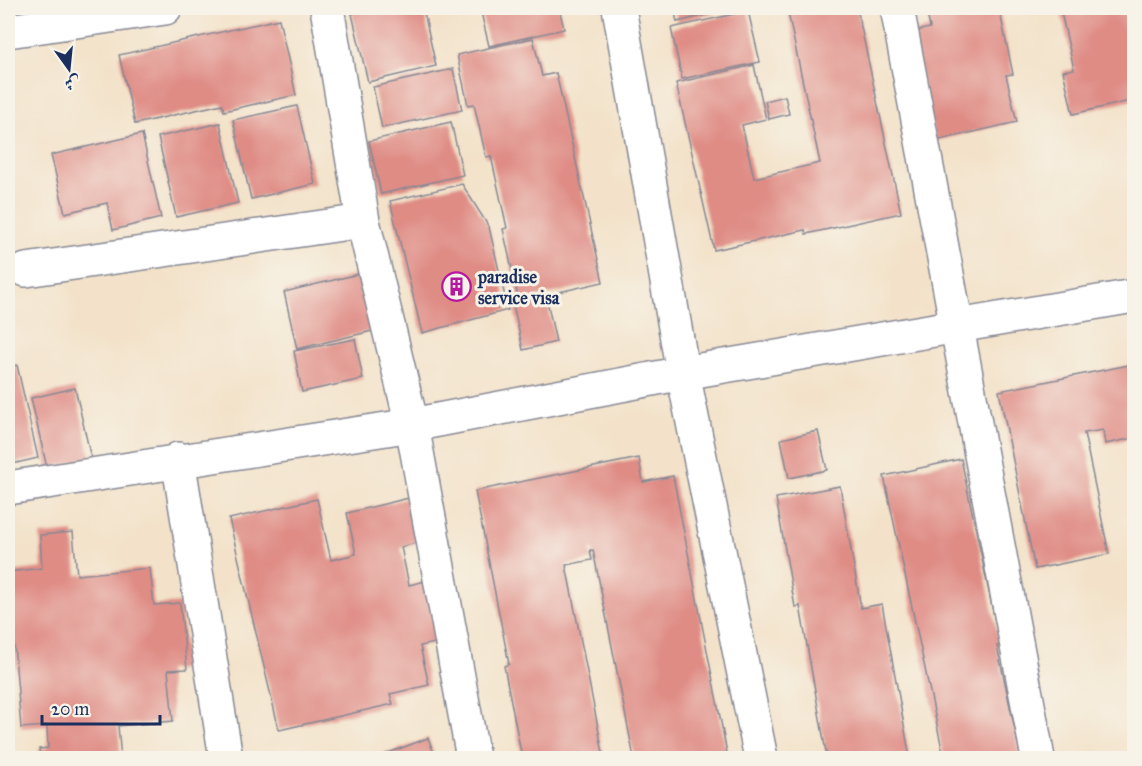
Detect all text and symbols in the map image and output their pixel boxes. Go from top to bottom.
north arrow [39,39,99,99]
text: ش [63,72,83,94]
place label: paradise service visa [477,266,560,309]
building icon: paradise service visa [441,271,473,303]
scale bar [42,688,160,726]
text: 20 m [51,698,89,720]

